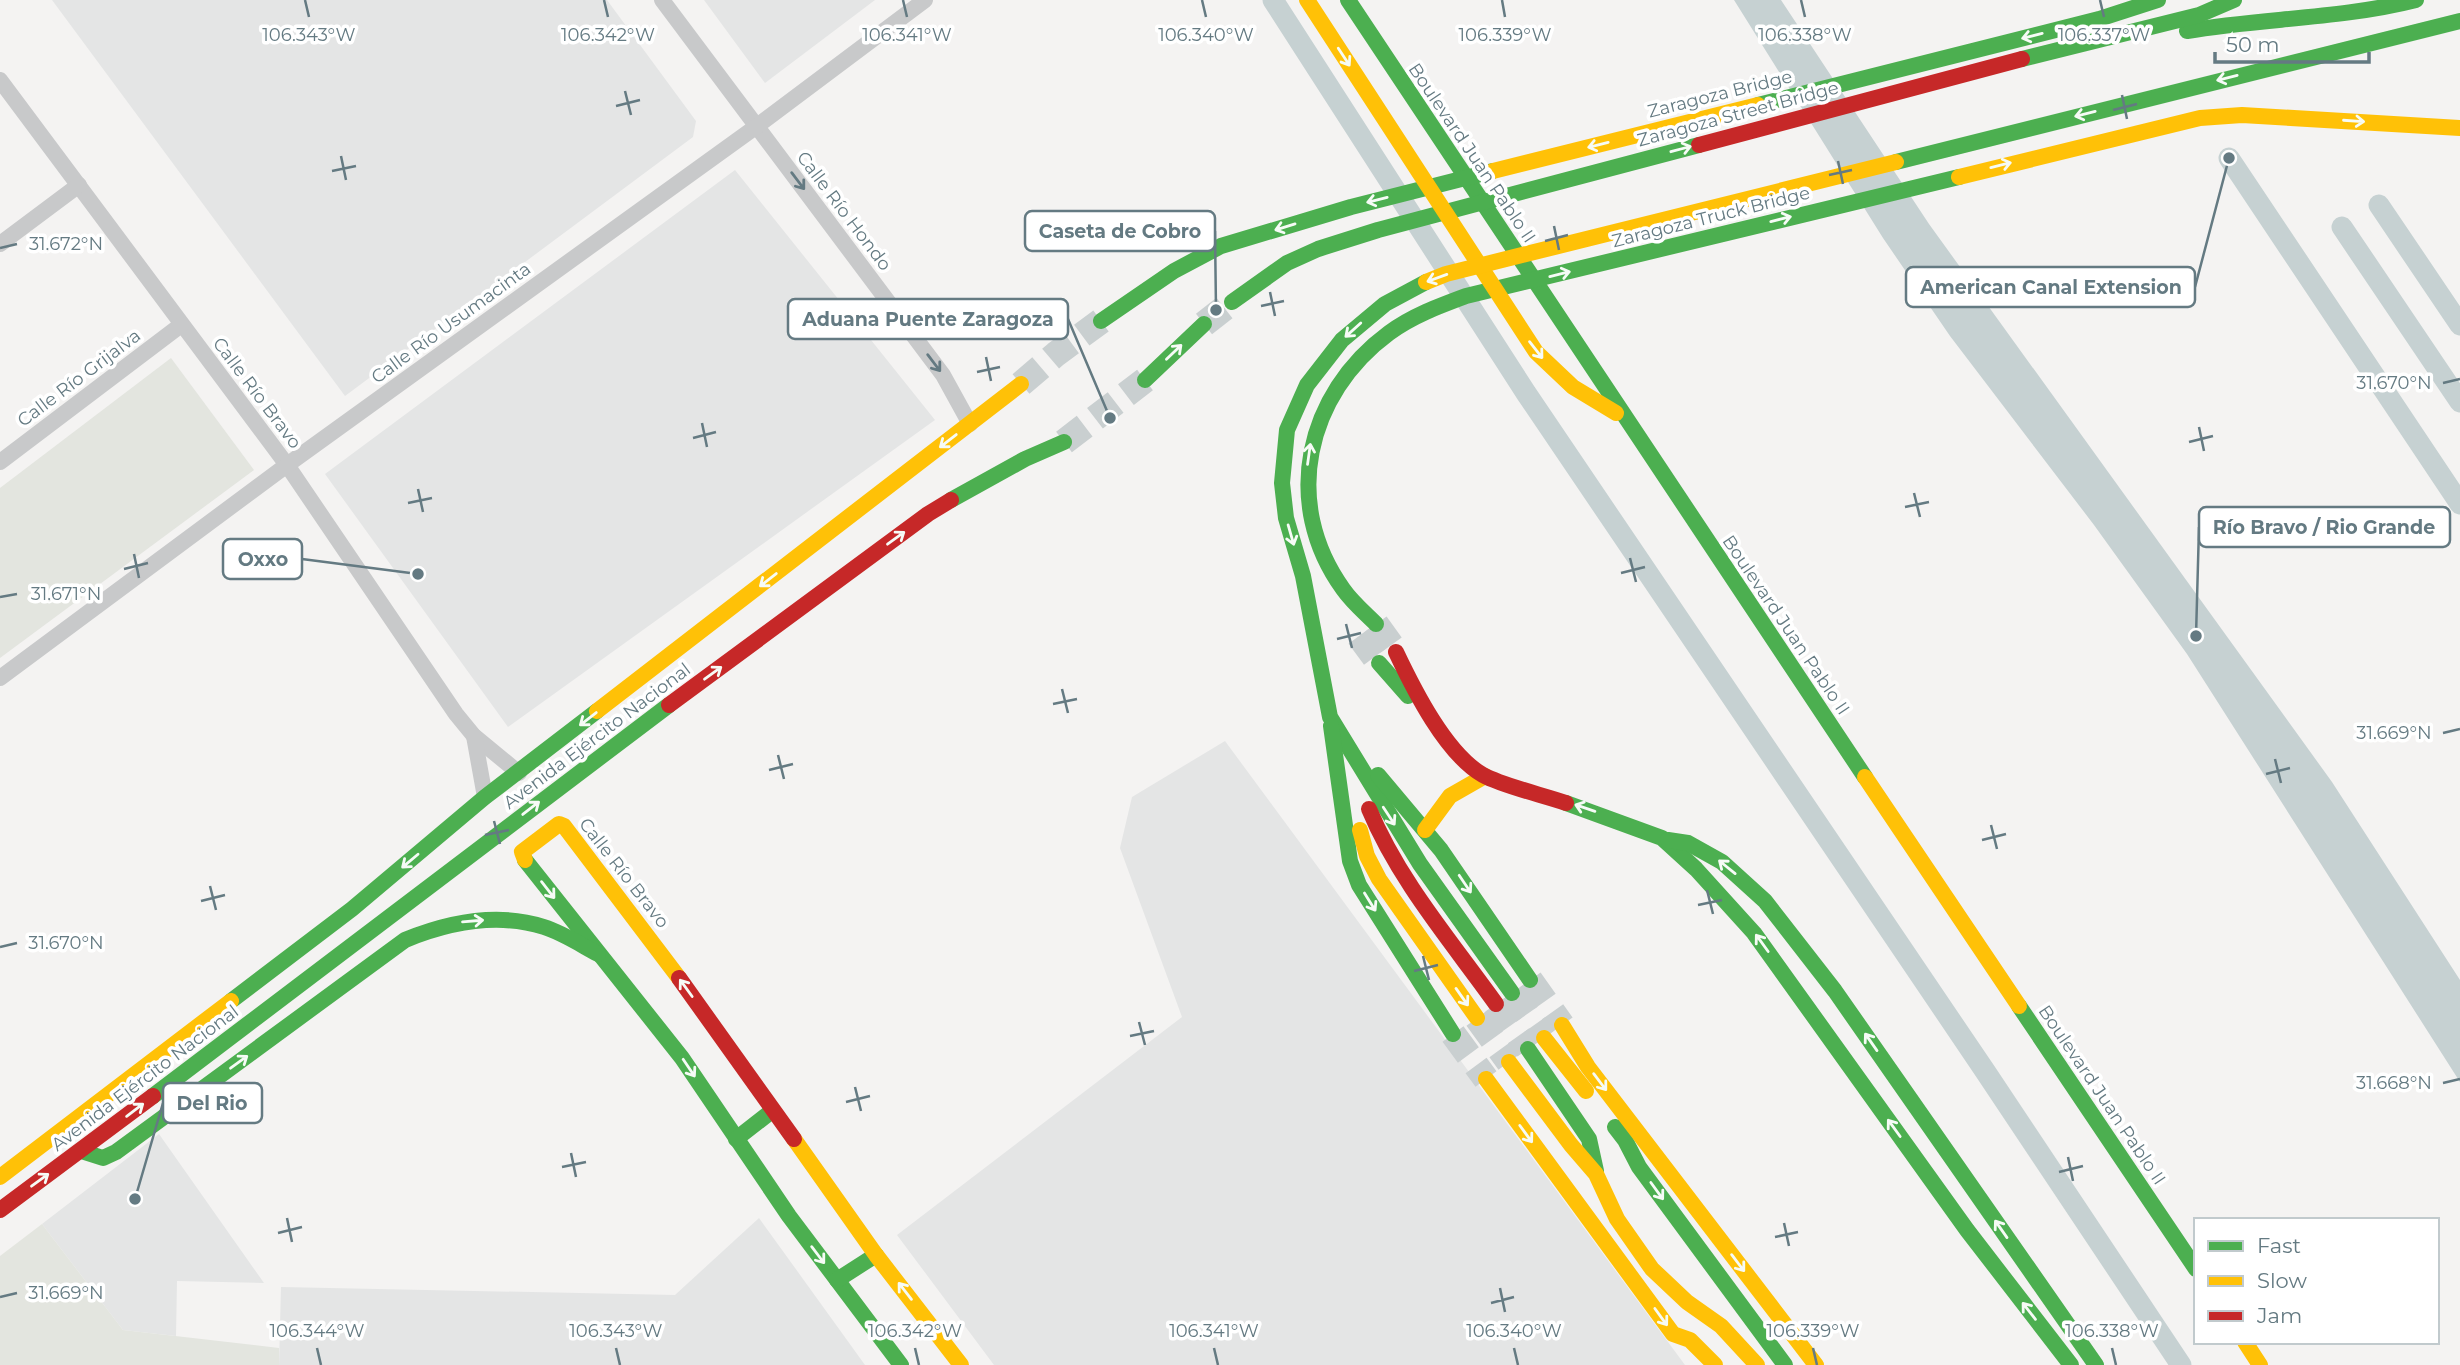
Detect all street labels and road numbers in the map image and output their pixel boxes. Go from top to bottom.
street label: Boulevard Juan Pablo II [1404,59,1540,247]
street label: Zaragoza Bridge [1645,65,1795,123]
street label: Zaragoza Street Bridge [1635,76,1841,151]
street label: Calle Río Hondo [792,147,896,275]
street label: Zaragoza Truck Bridge [1610,182,1812,252]
street label: Calle Río Usumacinta [367,258,535,388]
street label: Calle Río Grijalva [13,324,145,432]
street label: Calle Río Bravo [208,333,306,453]
street label: Boulevard Juan Pablo II [1718,531,1854,719]
street label: Avenida Ejército Nacional [499,658,695,814]
street label: Calle Río Bravo [574,814,674,932]
street label: Avenida Ejército Nacional [47,1000,243,1156]
street label: Boulevard Juan Pablo II [2034,1001,2170,1189]

